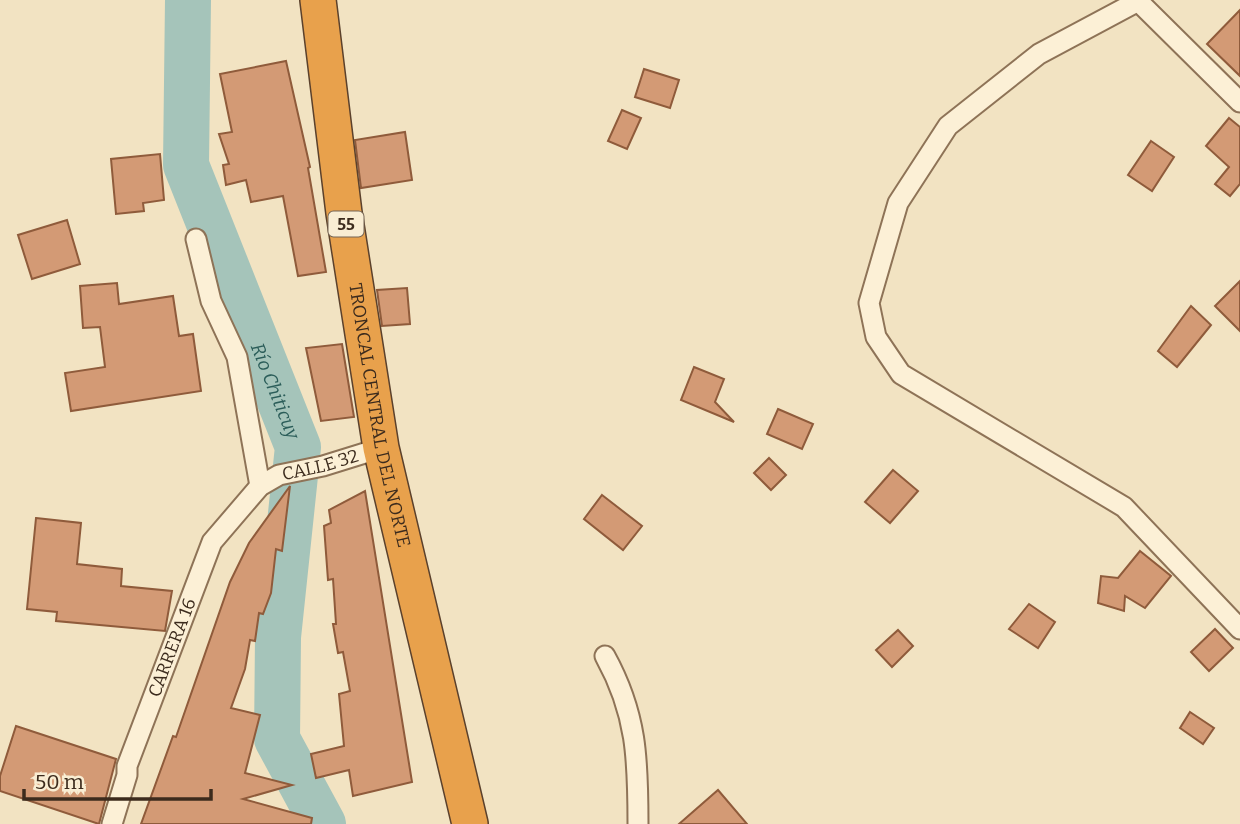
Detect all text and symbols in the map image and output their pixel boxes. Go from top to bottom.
road number: 55 [328,212,364,236]
street label: TRONCAL CENTRAL DEL NORTE [344,282,415,550]
water label: Río Chiticuy [246,340,306,443]
street label: CALLE 32 [280,445,361,485]
street label: CARRERA 16 [143,595,201,700]
scale bar [24,758,212,802]
text: 50 m [35,769,84,795]

